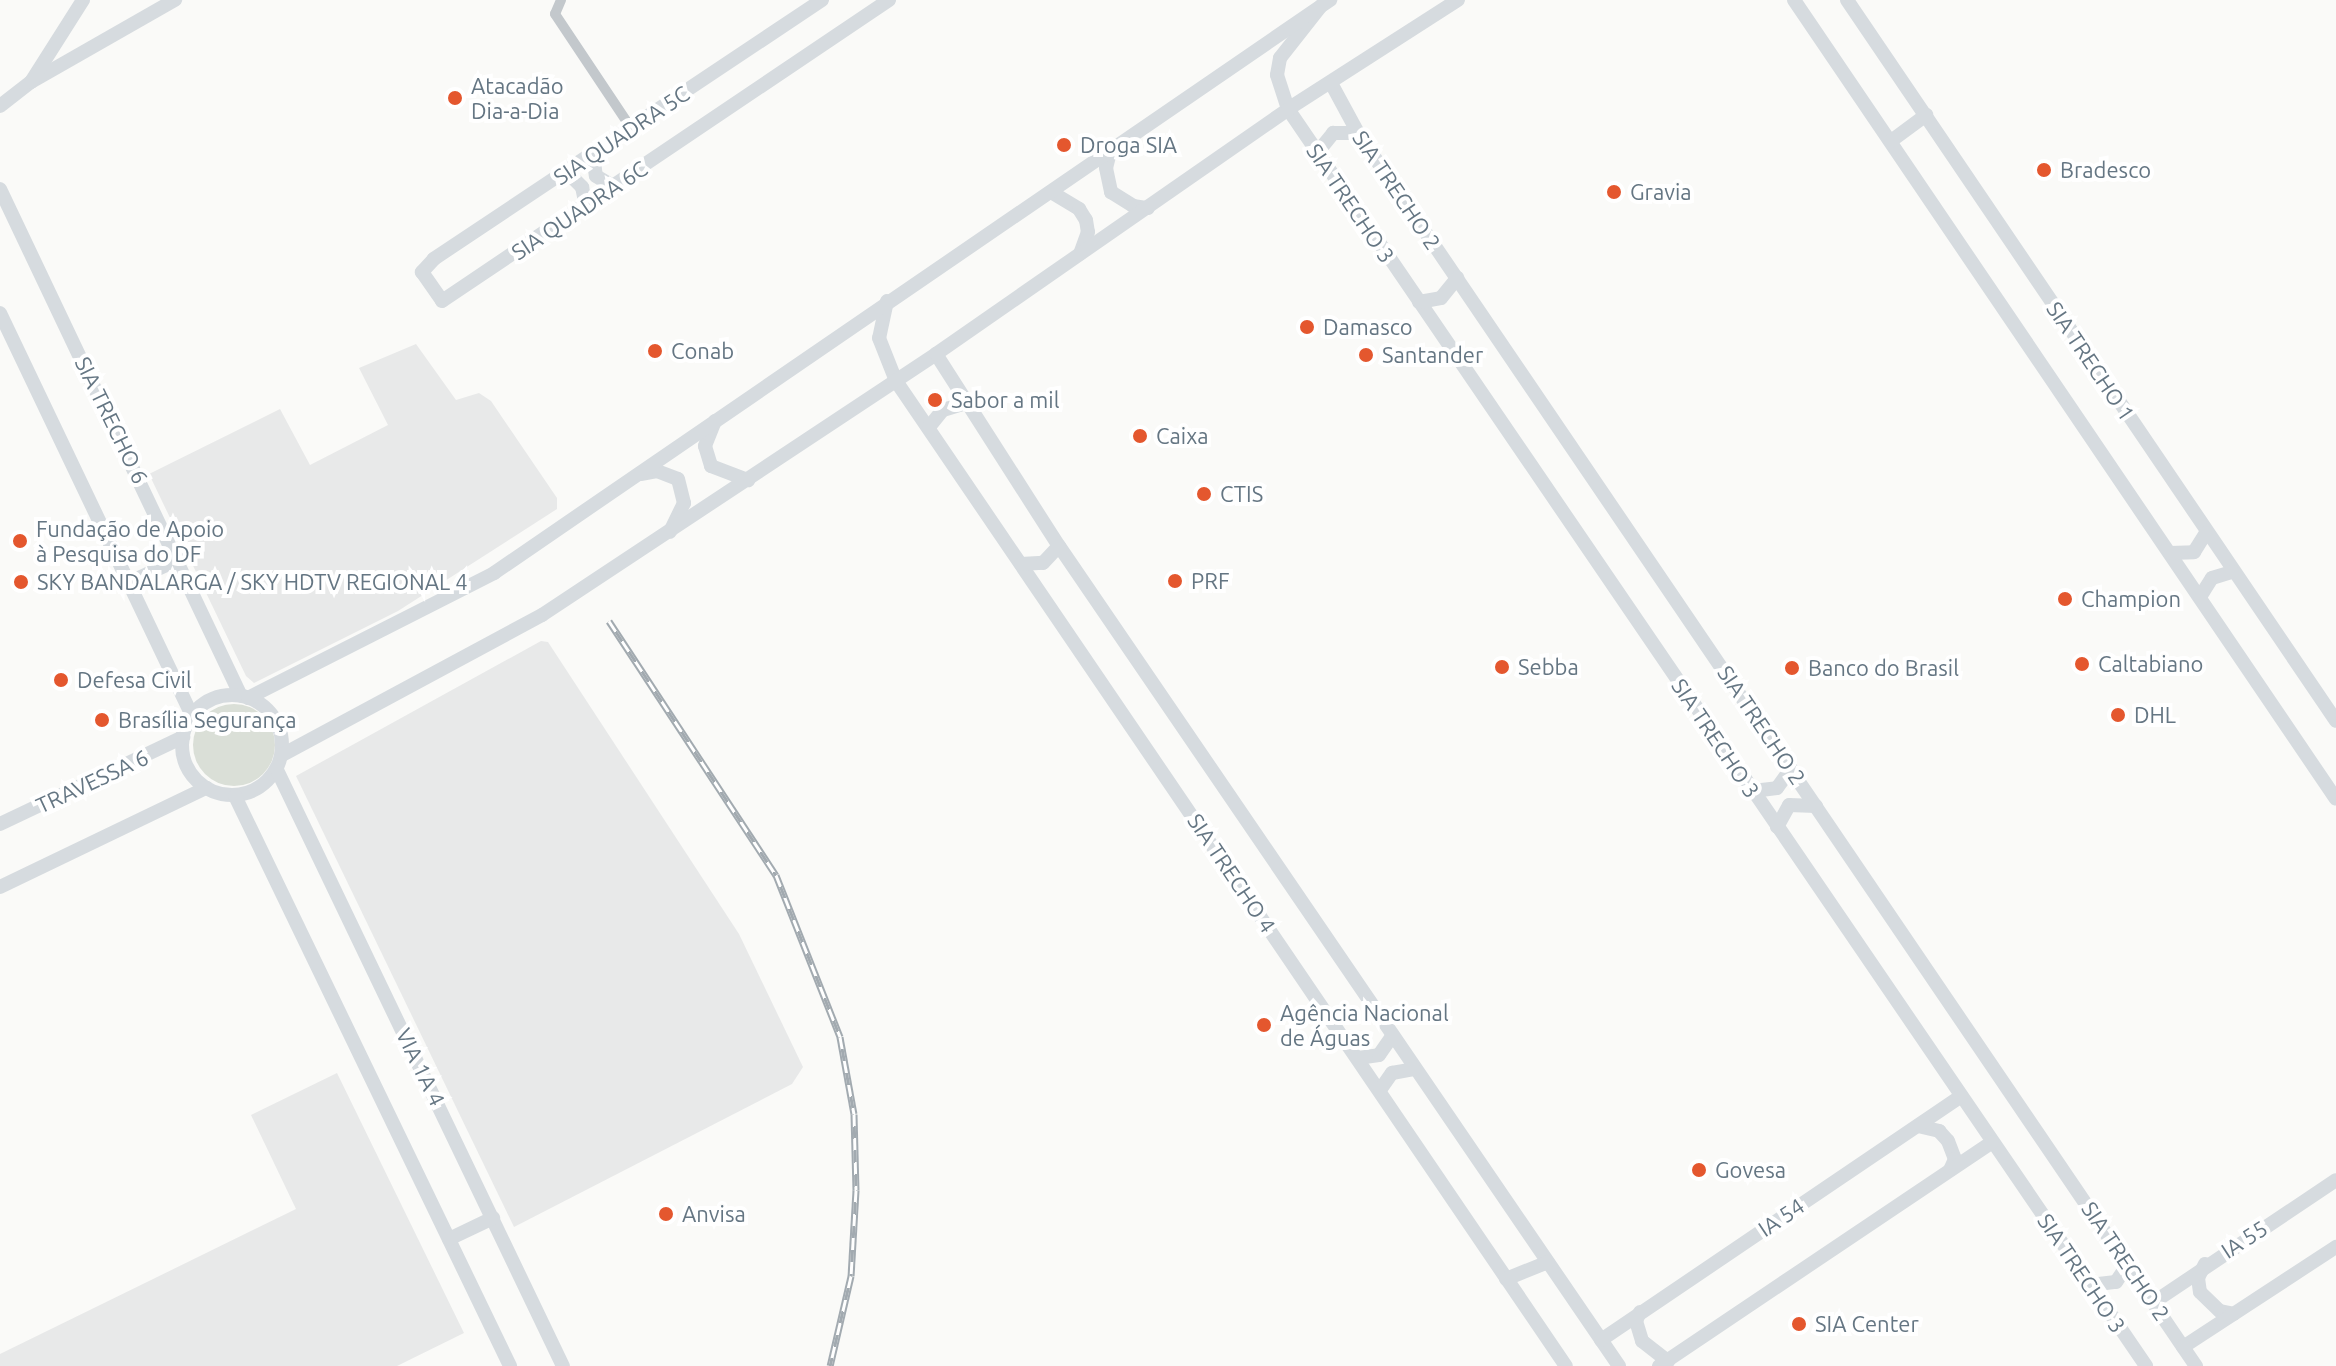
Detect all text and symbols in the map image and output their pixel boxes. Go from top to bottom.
place label: Atacadão Dia-a-Dia [471,72,564,124]
street label: SIA QUADRA 5C [548,80,694,190]
marker: Atacadão Dia-a-Dia [446,89,464,107]
street label: SIA TRECHO 2 [1348,125,1446,255]
place label: Droga SIA [1080,132,1177,158]
marker: Droga SIA [1055,136,1073,154]
street label: SIA TRECHO 3 [1302,138,1400,268]
street label: SIA QUADRA 6C [506,155,652,265]
place label: Bradesco [2060,157,2151,183]
marker: Bradesco [2035,161,2053,179]
place label: Gravia [1630,179,1692,205]
marker: Gravia [1605,183,1623,201]
street label: SIA TRECHO 1 [2042,296,2140,426]
place label: Damasco [1323,314,1413,340]
marker: Damasco [1298,318,1316,336]
place label: Conab [671,338,734,364]
marker: Conab [646,342,664,360]
place label: Santander [1382,342,1483,368]
marker: Santander [1357,346,1375,364]
street label: SIA TRECHO 6 [70,352,154,488]
place label: Sabor a mil [951,387,1059,413]
marker: Sabor a mil [926,391,944,409]
place label: Caixa [1156,423,1209,449]
marker: Caixa [1131,427,1149,445]
place label: CTIS [1220,481,1263,507]
marker: CTIS [1195,485,1213,503]
place label: Fundação de Apoio à Pesquisa do DF [36,515,224,566]
marker: Fundação de Apoio à Pesquisa do DF [11,532,29,550]
place label: PRF [1191,568,1229,594]
place label: SKY BANDALARGA / SKY HDTV REGIONAL 4 [37,569,468,595]
marker: PRF [1166,572,1184,590]
marker: SKY BANDALARGA / SKY HDTV REGIONAL 4 [12,573,30,591]
place label: Champion [2081,586,2181,612]
marker: Champion [2056,590,2074,608]
place label: Caltabiano [2098,651,2203,677]
place label: Sebba [1518,654,1579,680]
place label: Banco do Brasil [1808,655,1959,681]
marker: Caltabiano [2073,655,2091,673]
marker: Sebba [1493,658,1511,676]
marker: Banco do Brasil [1783,659,1801,677]
street label: SIA TRECHO 2 [1713,660,1811,790]
place label: Defesa Civil [77,667,192,693]
marker: Defesa Civil [52,671,70,689]
street label: SIA TRECHO 3 [1667,673,1765,803]
place label: DHL [2134,702,2176,728]
marker: DHL [2109,706,2127,724]
place label: Brasília Segurança [118,707,296,733]
marker: Brasília Segurança [93,711,111,729]
street label: TRAVESSA 6 [32,744,152,818]
street label: SIA TRECHO 4 [1183,808,1281,938]
place label: Agência Nacional de Águas [1280,999,1449,1050]
marker: Agência Nacional de Águas [1255,1016,1273,1034]
street label: VIA 1A 4 [391,1024,451,1110]
place label: Govesa [1715,1157,1786,1183]
marker: Govesa [1690,1161,1708,1179]
street label: IA 54 [1753,1192,1809,1242]
street label: SIA TRECHO 2 [2077,1196,2175,1326]
place label: Anvisa [682,1201,746,1227]
marker: Anvisa [657,1205,675,1223]
street label: SIA TRECHO 3 [2033,1208,2131,1338]
street label: IA 55 [2216,1214,2272,1264]
place label: SIA Center [1815,1311,1919,1337]
marker: SIA Center [1790,1315,1808,1333]

